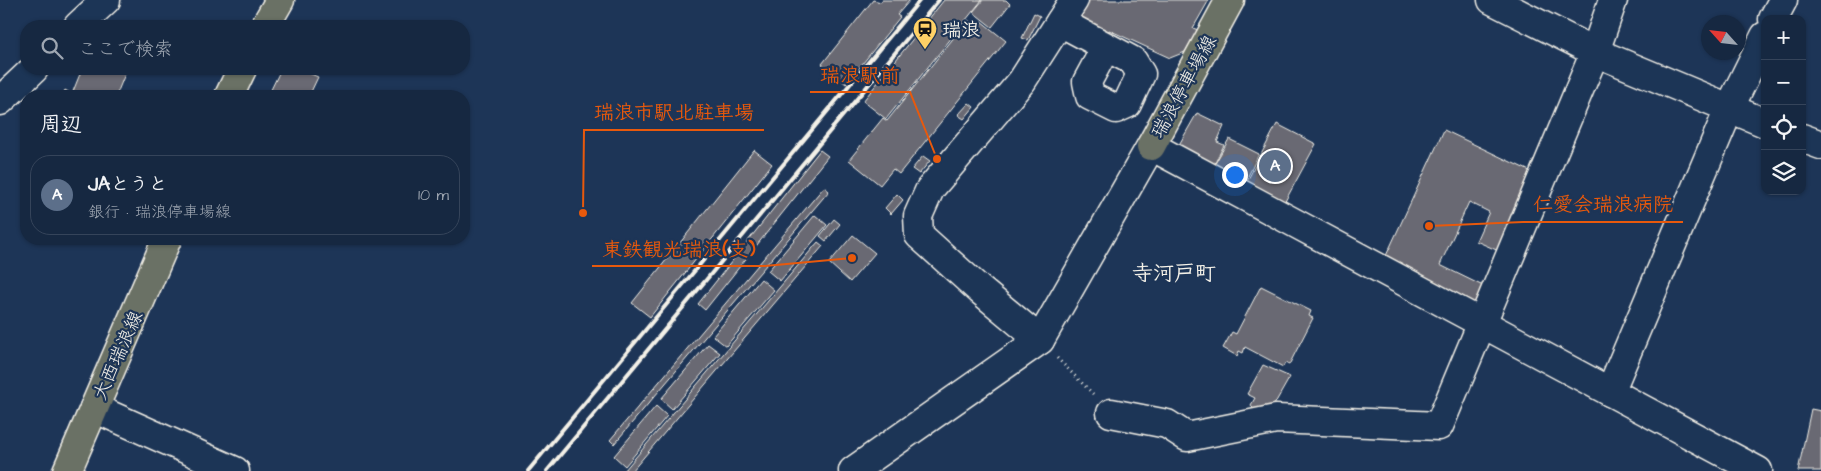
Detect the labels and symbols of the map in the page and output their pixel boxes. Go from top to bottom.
north arrow [1701,15,1746,60]
station icon: 瑞浪 [912,16,938,50]
place label: 瑞浪 [942,17,980,44]
street label: 瑞浪停車場線 [1145,30,1224,143]
callout: 瑞浪駅前 [810,57,910,92]
text: 瑞浪駅前 [820,62,900,90]
callout: 瑞浪市駅北駐車場 [584,95,764,130]
text: 瑞浪市駅北駐車場 [594,99,754,127]
pin: A [1259,147,1291,185]
your location [1222,162,1248,188]
callout: 仁愛会瑞浪病院 [1523,187,1683,222]
text: 仁愛会瑞浪病院 [1533,191,1673,219]
callout: 東鉄観光瑞浪(支) [592,231,765,266]
text: 東鉄観光瑞浪(支) [603,236,756,264]
district label: 寺河戸町 [1132,259,1216,288]
street label: 大西瑞浪線 [87,307,150,405]

